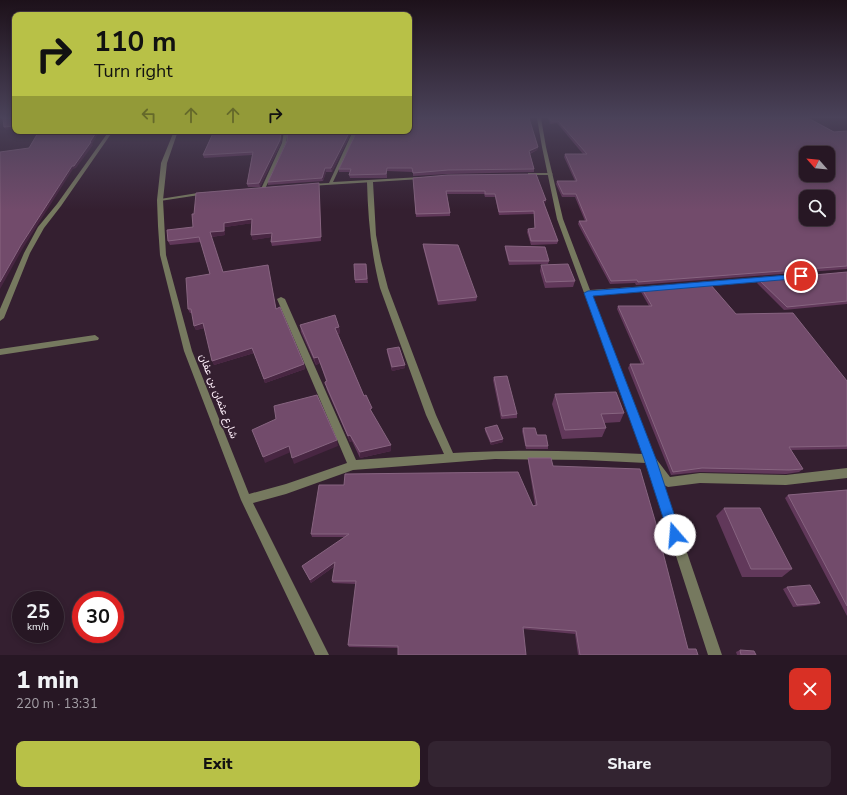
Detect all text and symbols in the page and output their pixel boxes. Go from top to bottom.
text: 110 m [94,23,177,61]
icon: right [28,28,80,80]
text: Turn right [94,59,173,83]
icon: left [138,104,160,126]
icon: ahead [180,104,202,126]
icon: ahead [222,104,244,126]
icon: right [264,104,286,126]
north arrow [799,146,835,182]
map controls [799,146,835,226]
button: search [799,190,835,226]
pin [784,259,818,293]
icon: arrive [790,265,812,287]
street label: شارع عثمان بن عفان [195,352,242,441]
position arrow [654,514,696,556]
speed limit sign: 30 [72,591,124,643]
text: 25 [26,598,50,625]
text: km/h [27,620,49,634]
text: 1 min [16,664,79,696]
button: close [789,668,831,710]
text: 220 m · 13:31 [16,695,98,713]
button: Exit [16,741,420,787]
button: Share [428,741,831,787]

